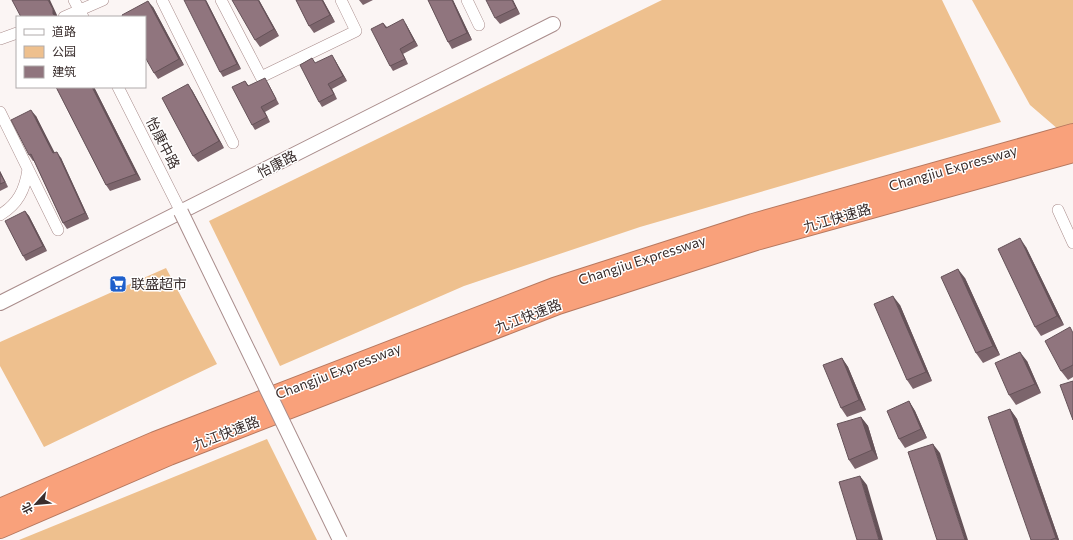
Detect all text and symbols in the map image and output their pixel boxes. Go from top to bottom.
legend [16,16,146,88]
text: 道路 [52,24,76,38]
text: 公园 [52,44,76,58]
text: 建筑 [52,64,76,78]
street label: 怡康中路 [143,114,184,172]
street label: Changjiu Expressway [887,141,1019,194]
street label: 怡康路 [254,146,299,181]
street label: 九江快速路 [801,200,873,235]
street label: Changjiu Expressway [576,231,708,288]
supermarket icon: 联盛超市 [108,274,128,294]
place label: 联盛超市 [131,275,187,292]
street label: 九江快速路 [492,295,564,336]
street label: Changjiu Expressway [273,339,403,402]
street label: 九江快速路 [190,412,262,453]
north arrow [16,484,56,524]
text: 北 [18,501,35,517]

